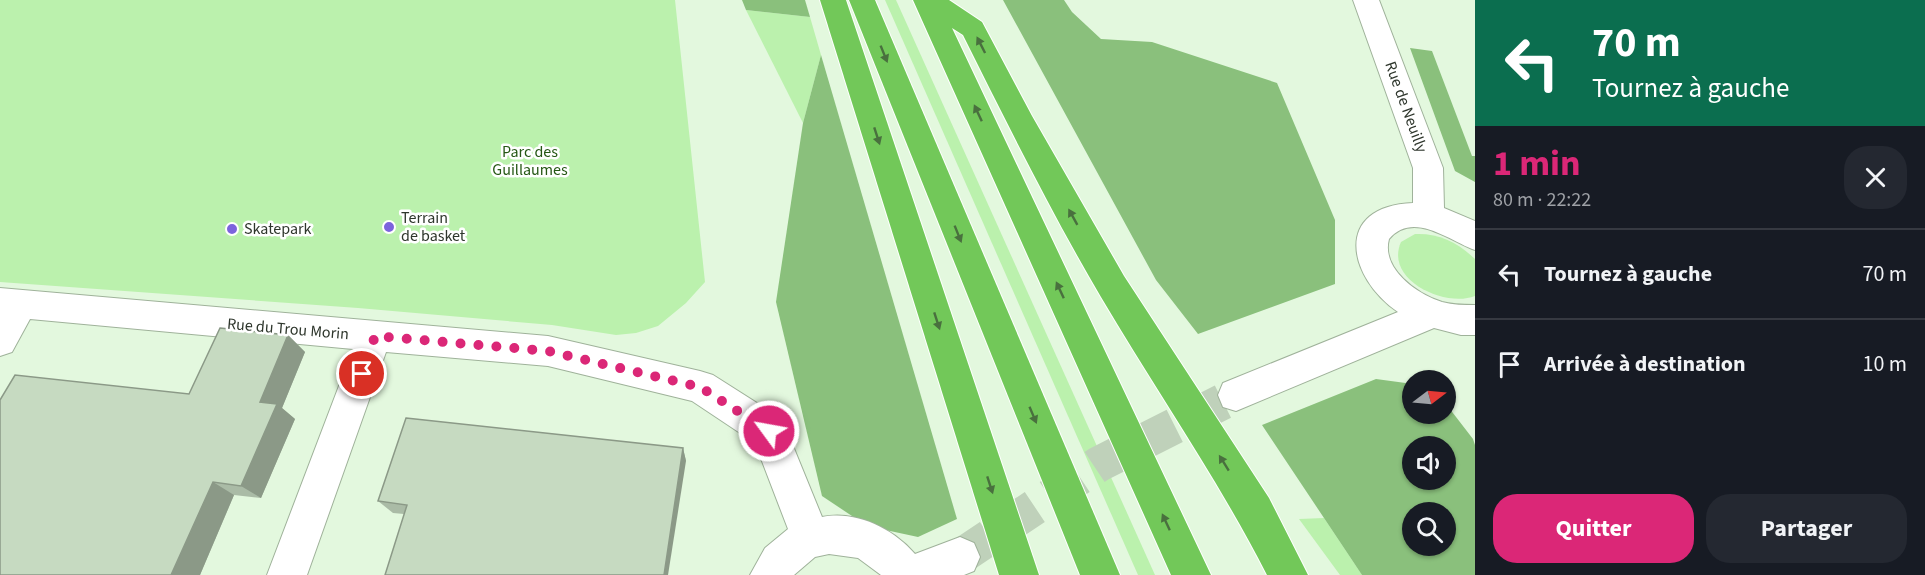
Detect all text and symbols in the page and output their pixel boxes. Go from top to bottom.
text: 70 m [1592,13,1681,73]
icon: left [1493,24,1571,102]
one-way arrow [976,36,986,53]
one-way arrow [880,45,889,63]
street label: Rue de Neuilly [1379,58,1433,156]
text: Tournez à gauche [1592,69,1789,108]
one-way arrow [974,105,983,122]
one-way arrow [873,127,882,145]
text: 1 min [1493,138,1581,189]
park label: Parc des Guillaumes [492,141,568,181]
button: close [1844,146,1907,209]
text: 80 m · 22:22 [1493,186,1591,214]
place label: Terrain de basket [401,207,466,247]
one-way arrow [1068,208,1078,225]
place label: Skatepark [244,218,312,240]
marker: Terrain de basket [382,220,396,234]
marker: Skatepark [225,222,239,236]
one-way arrow [954,226,963,243]
icon: left [1493,258,1526,291]
text: Tournez à gauche [1544,258,1712,290]
text: 70 m [1862,258,1907,290]
one-way arrow [1056,282,1065,299]
one-way arrow [933,312,943,330]
street label: Rue du Trou Morin [226,313,350,345]
pin [336,348,387,399]
icon: arrive [1493,348,1526,381]
text: Arrivée à destination [1544,348,1746,380]
text: 10 m [1862,348,1907,380]
icon: arrive [345,357,378,390]
north arrow [1402,370,1456,424]
map controls [1402,370,1456,556]
position arrow [737,399,801,463]
one-way arrow [1028,406,1038,424]
button: sound [1402,436,1456,490]
one-way arrow [1218,455,1229,471]
one-way arrow [986,476,996,494]
button: Quitter [1493,494,1694,563]
button: Partager [1706,494,1907,563]
button: search [1402,502,1456,556]
one-way arrow [1162,513,1171,530]

